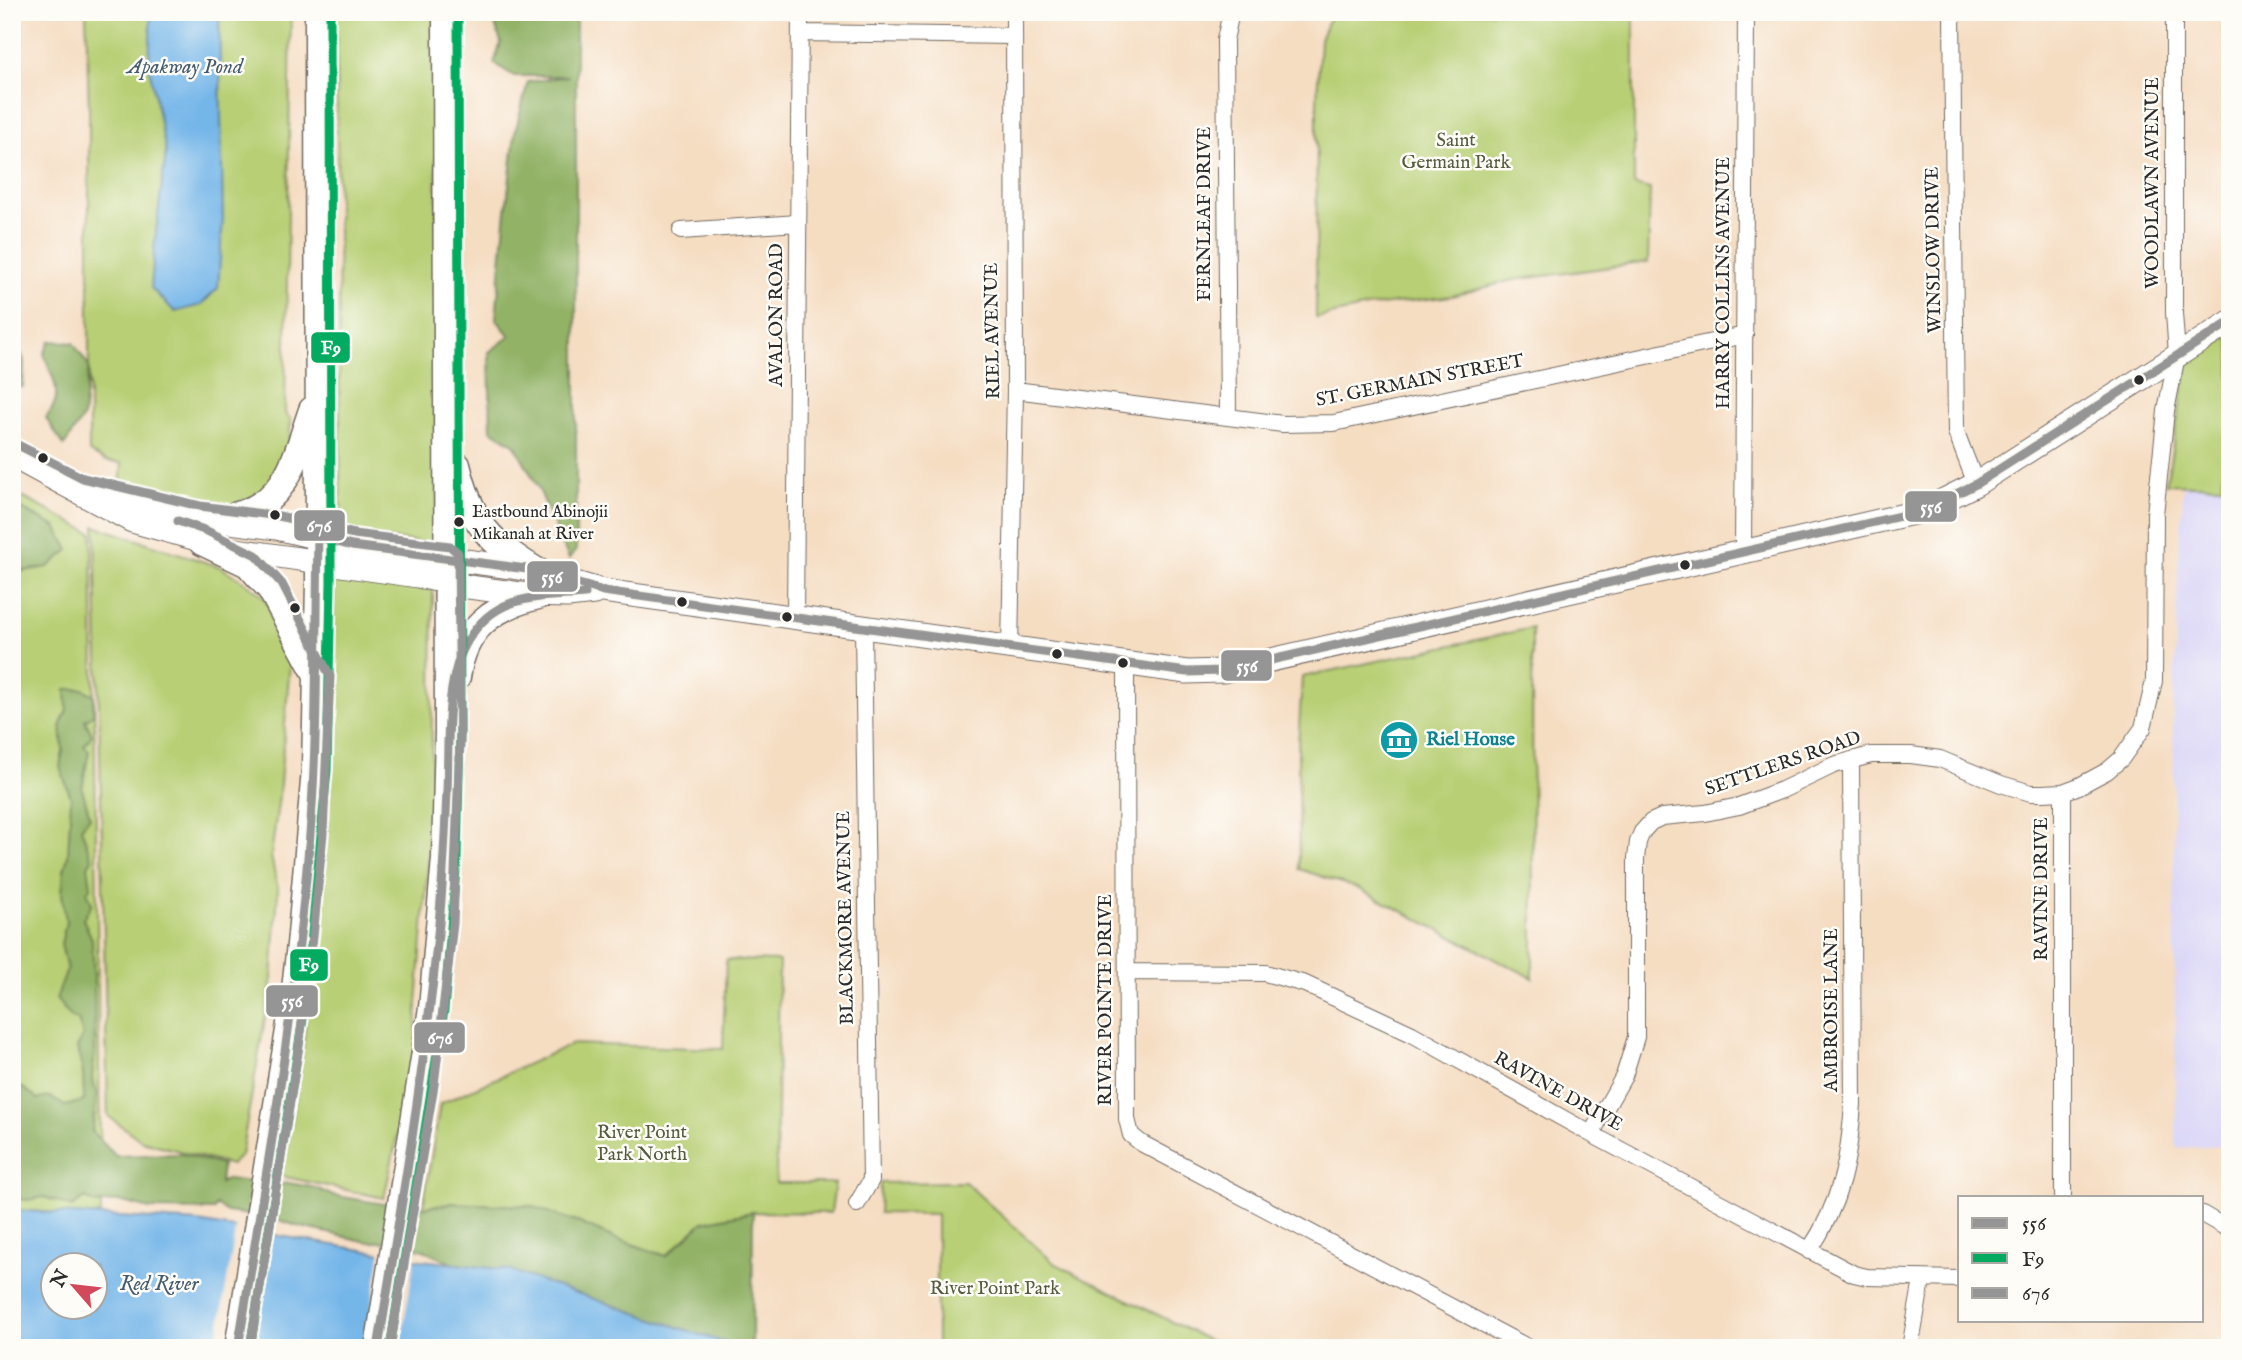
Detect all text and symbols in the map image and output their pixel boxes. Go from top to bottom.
water label: Apakway Pond [125,54,245,81]
street label: WOODLAWN AVENUE [2141,77,2165,289]
street label: FERNLEAF DRIVE [1193,127,1217,301]
park label: Saint Germain Park [1401,129,1511,175]
street label: HARRY COLLINS AVENUE [1712,157,1736,409]
street label: WINSLOW DRIVE [1921,166,1947,334]
street label: AVALON ROAD [765,243,789,388]
street label: RIEL AVENUE [980,262,1006,400]
line badge: F9 [310,331,351,364]
text: F9 [321,337,341,361]
street label: ST. GERMAIN STREET [1314,349,1526,413]
unlabelled marker [2132,373,2146,387]
unlabelled marker [36,451,50,465]
line badge: 556 [1904,490,1958,523]
text: 556 [1920,496,1943,520]
place label: Eastbound Abinojii Mikanah at River [472,502,609,545]
unlabelled marker [268,508,282,522]
line badge: 676 [293,509,346,542]
text: 676 [307,515,332,539]
marker: Eastbound Abinojii Mikanah at River [452,515,466,529]
unlabelled marker [1678,558,1692,572]
line badge: 556 [526,560,579,593]
text: 556 [541,566,564,590]
unlabelled marker [675,595,689,609]
unlabelled marker [288,601,302,615]
unlabelled marker [780,610,794,624]
unlabelled marker [1050,647,1064,661]
line badge: 556 [1220,649,1273,682]
text: 556 [1236,655,1259,679]
unlabelled marker [1116,656,1130,670]
museum icon: Riel House [1378,719,1420,761]
street label: SETTLERS ROAD [1702,726,1864,802]
place label: Riel House [1426,728,1515,752]
street label: BLACKMORE AVENUE [832,811,860,1025]
street label: RAVINE DRIVE [2030,817,2054,961]
street label: RIVER POINTE DRIVE [1094,894,1118,1106]
street label: AMBROISE LANE [1820,928,1844,1093]
line badge: F9 [289,948,329,982]
text: F9 [299,954,319,978]
line badge: 556 [265,984,319,1018]
text: 556 [281,990,304,1014]
line badge: 676 [413,1021,466,1054]
text: 676 [428,1027,453,1051]
street label: RAVINE DRIVE [1489,1047,1627,1137]
park label: River Point Park North [597,1121,687,1167]
legend [1958,1196,2204,1322]
text: 556 [2022,1211,2047,1238]
text: F9 [2022,1247,2045,1274]
north arrow [38,1252,108,1322]
text: N [46,1266,75,1293]
water label: Red River [120,1271,199,1298]
park label: River Point Park [930,1277,1061,1301]
text: 676 [2022,1281,2051,1308]

